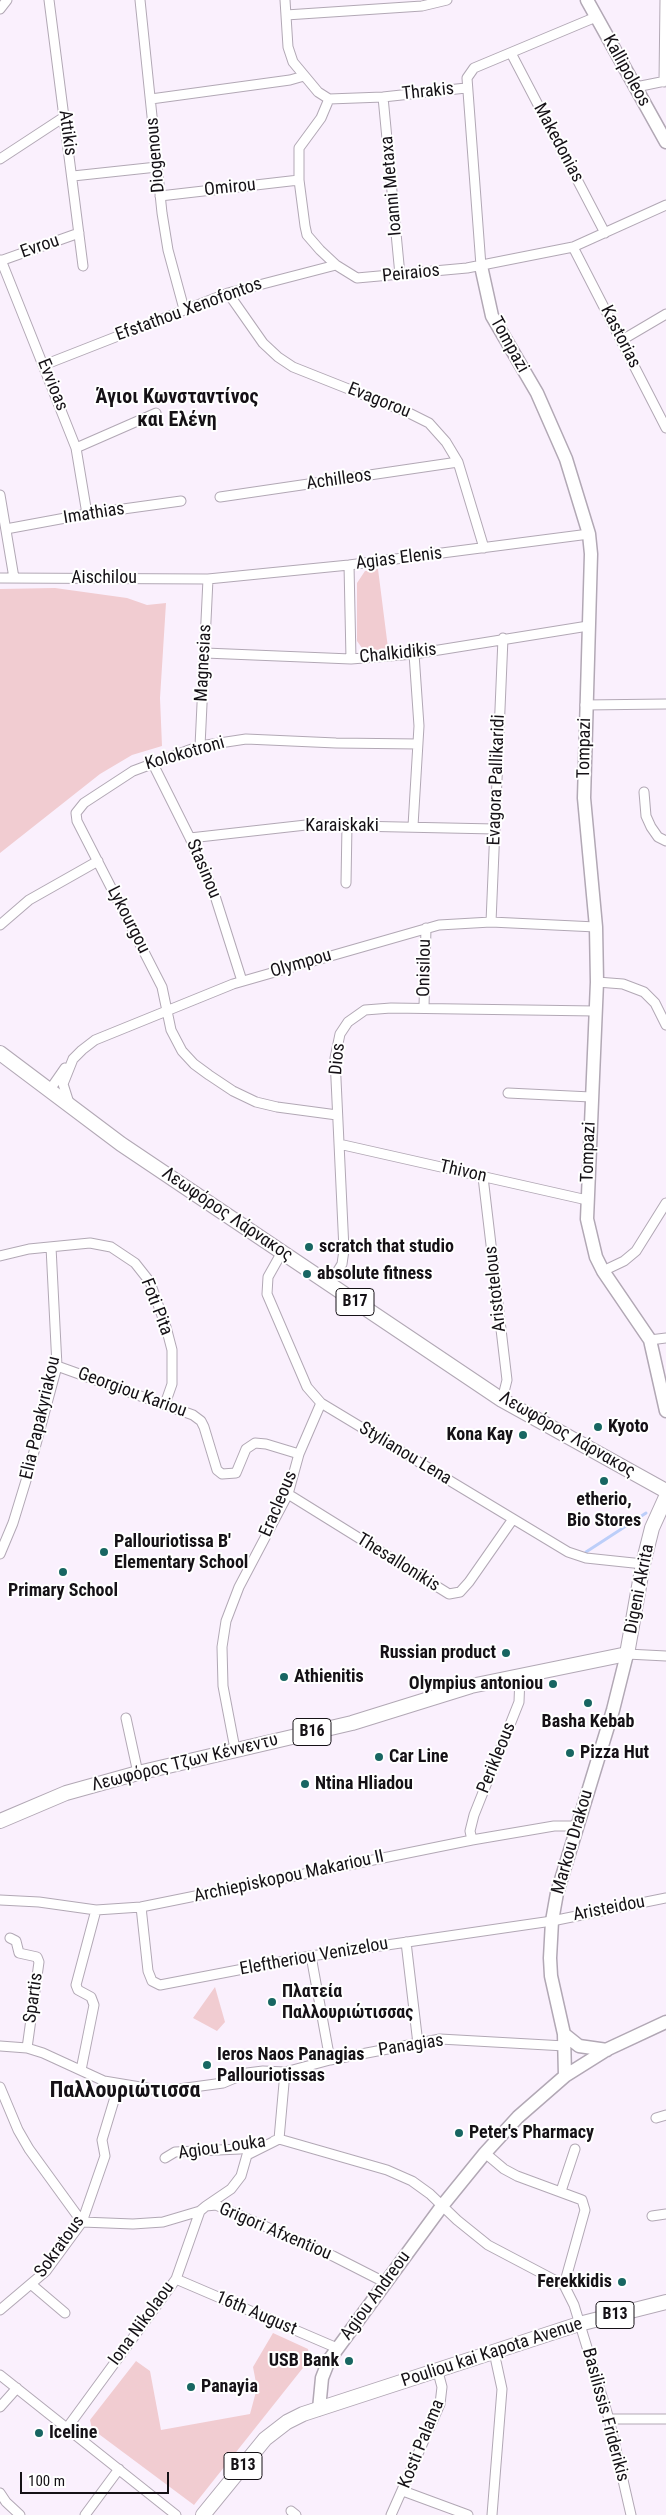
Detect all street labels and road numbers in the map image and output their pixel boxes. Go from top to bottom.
street label: Kallipoleos [598,31,654,111]
street label: Thrakis [401,79,455,105]
street label: Makedonias [528,100,588,186]
street label: Attikis [53,109,81,157]
street label: Diogenous [142,116,170,194]
street label: Ioanni Metaxa [377,135,407,237]
street label: Omirou [203,175,257,201]
street label: Evrou [18,230,62,264]
street label: Peiraios [381,260,441,288]
street label: Efstathou Xenofontos [113,273,265,347]
street label: Kastorias [595,302,645,372]
street label: Tompazi [485,313,533,377]
street label: Evvioas [32,356,72,414]
street label: Evagorou [344,379,414,423]
street label: Achilleos [305,465,373,495]
street label: Imathias [62,499,126,529]
street label: Agias Elenis [355,543,443,575]
street label: Aischilou [71,567,137,589]
street label: Magnesias [191,624,217,702]
street label: Chalkidikis [358,639,438,669]
street label: Evagora Pallikaridi [484,714,510,846]
street label: Tompazi [574,718,596,778]
street label: Kolokotroni [143,732,227,776]
street label: Karaiskaki [305,815,379,837]
street label: Stasinou [181,836,225,902]
street label: Lykourgou [102,883,154,957]
street label: Onisilou [414,939,436,997]
street label: Olympou [268,945,334,983]
street label: Dios [326,1042,350,1076]
street label: Tompazi [577,1121,601,1183]
street label: Thivon [437,1156,489,1188]
street label: Λεωφόρος Λάρνακος [157,1163,297,1267]
street label: Aristotelous [481,1245,511,1333]
street label: Foti Pita [135,1276,177,1338]
road number: B17 [336,1288,374,1315]
street label: Elia Papakyriakou [16,1354,66,1482]
street label: Georgiou Kariou [75,1363,189,1423]
street label: Λεωφόρος Λάρνακος [495,1387,639,1483]
street label: Stylianou Lena [355,1418,455,1490]
street label: Eracleous [255,1468,303,1540]
street label: Thesallonikis [352,1529,444,1597]
street label: Digeni Akrita [621,1542,659,1636]
road number: B16 [293,1718,331,1745]
street label: Perikleous [473,1719,521,1797]
street label: Λεωφόρος Τζων Κέννεντυ [90,1729,280,1797]
street label: Markou Drakou [548,1787,598,1897]
street label: Archiepiskopou Makariou II [192,1846,386,1908]
street label: Aristeidou [571,1891,647,1927]
street label: Eleftheriou Venizelou [238,1933,390,1981]
street label: Spartis [20,1972,48,2024]
street label: Panagias [377,2030,445,2062]
street label: Agiou Louka [177,2131,267,2165]
street label: Grigori Afxentiou [216,2199,334,2265]
street label: Sokratous [30,2212,90,2282]
street label: Agiou Andreou [336,2247,416,2345]
street label: Iona Nikolaou [104,2278,180,2370]
street label: 16th August [212,2287,300,2341]
road number: B13 [596,2302,634,2328]
street label: Pouliou kai Kapota Avenue [399,2314,585,2392]
street label: Basilissis Friderikis [577,2346,633,2484]
street label: Kosti Palama [394,2396,450,2492]
road number: B13 [224,2452,262,2480]

